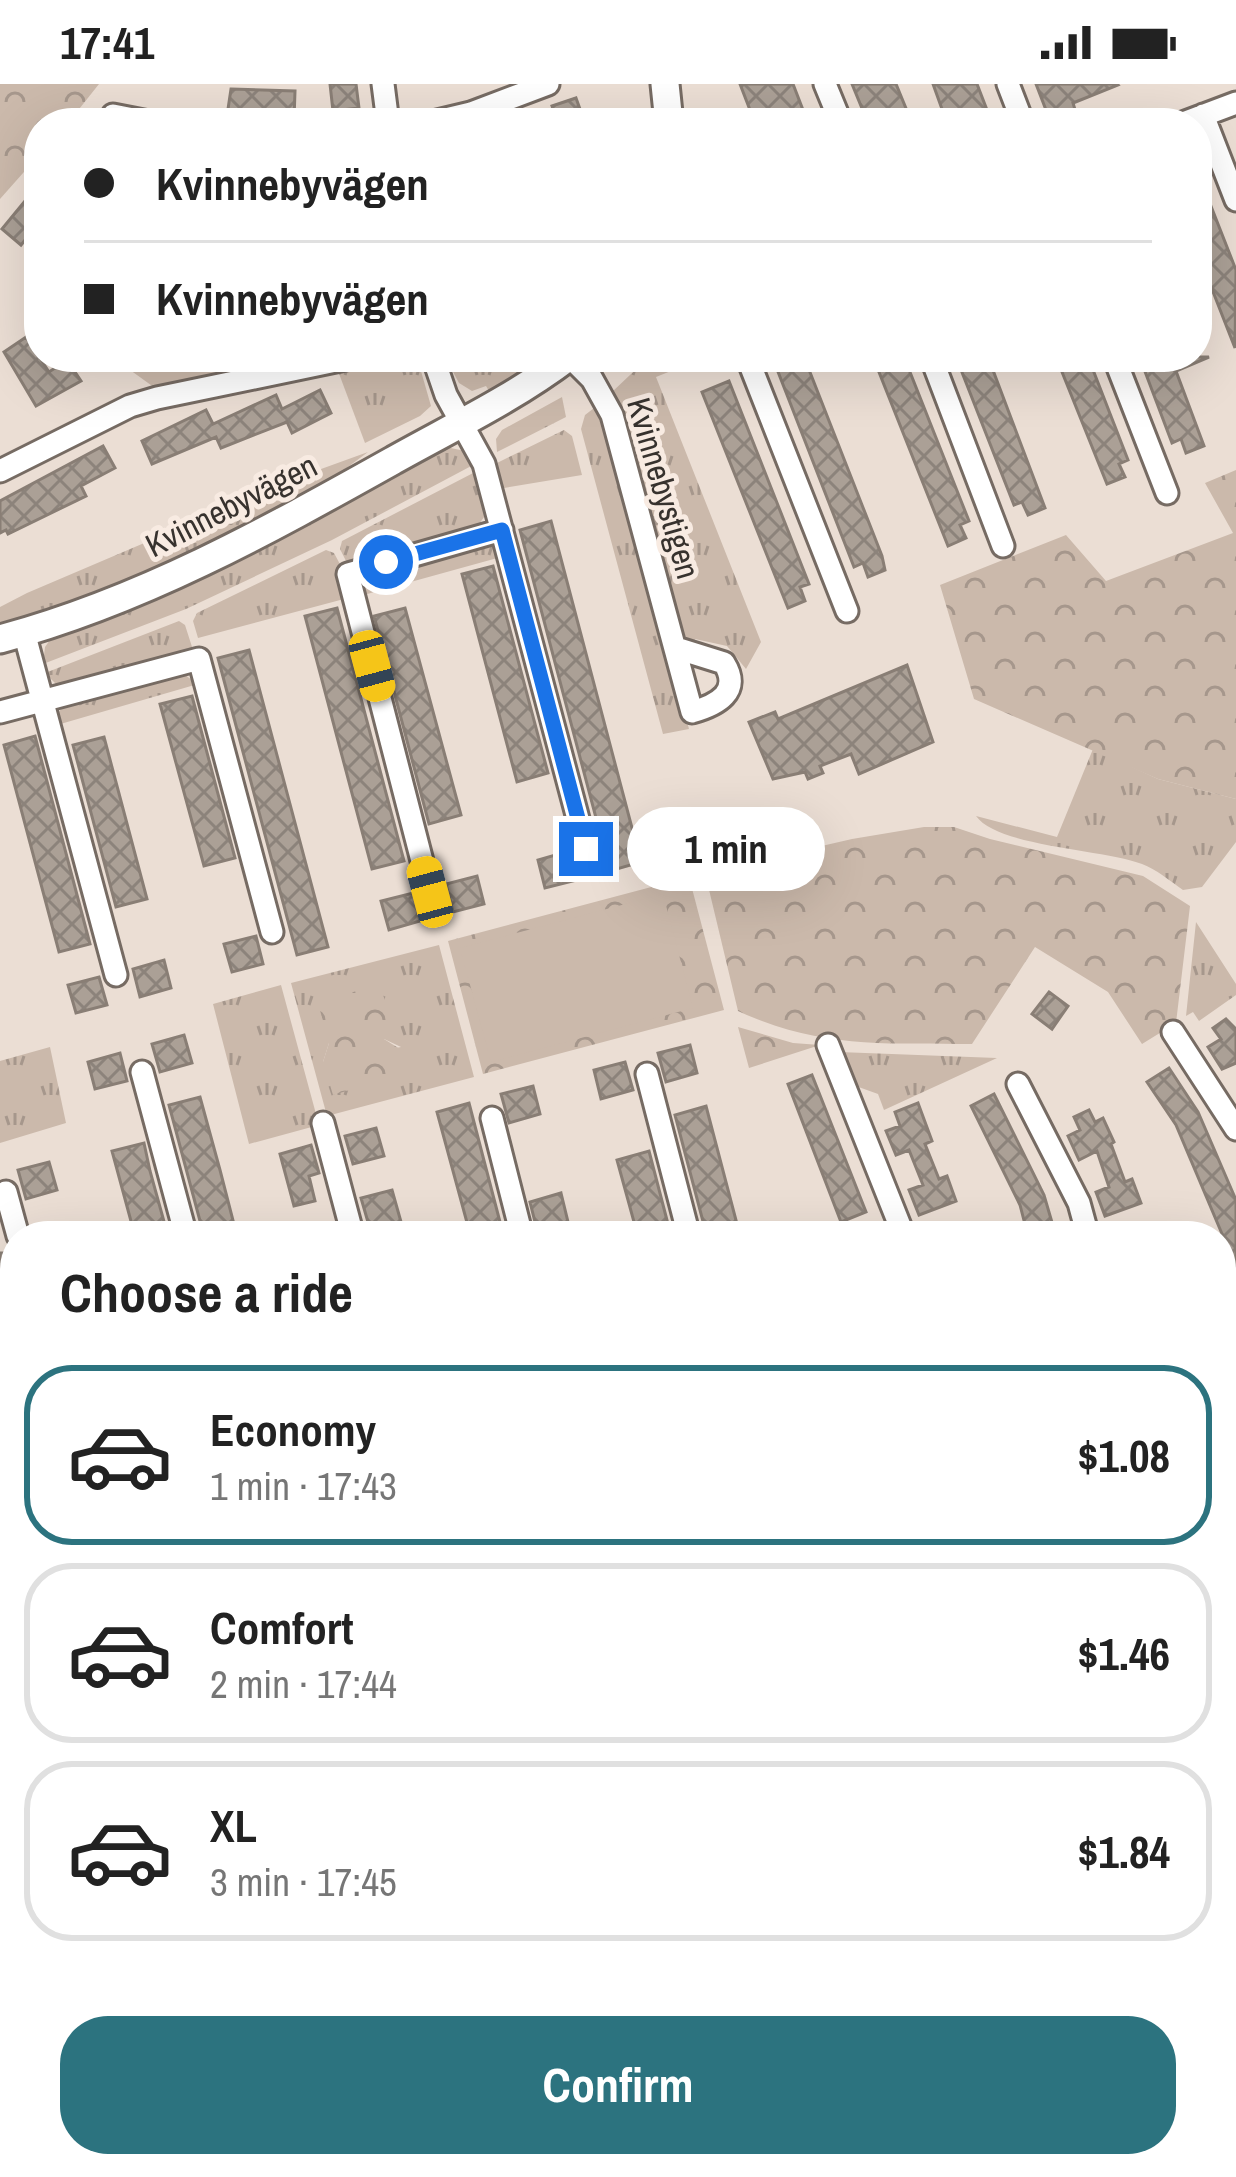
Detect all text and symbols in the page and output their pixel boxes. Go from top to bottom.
text: 17:41 [60,12,154,73]
text: Kvinnebyvägen [156,153,429,214]
text: Kvinnebyvägen [156,268,429,329]
street label: Kvinnebystigen [617,392,711,584]
street label: Kvinnebyvägen [138,443,324,567]
route start [359,535,413,589]
car [345,627,399,705]
callout: 1 min [628,807,826,891]
route end [559,822,613,876]
text: 1 min [684,823,768,875]
car [403,853,457,931]
text: Choose a ride [60,1256,353,1329]
text: Economy [210,1399,376,1460]
icon: car [66,1401,174,1509]
text: $1.08 [1078,1425,1170,1486]
text: 1 min · 17:43 [210,1460,397,1512]
text: Comfort [210,1597,353,1658]
icon: car [66,1599,174,1707]
text: $1.46 [1078,1623,1170,1684]
text: 2 min · 17:44 [210,1658,397,1710]
text: XL [210,1795,257,1856]
icon: car [66,1797,174,1905]
text: $1.84 [1078,1821,1170,1882]
text: 3 min · 17:45 [210,1856,397,1908]
button: Confirm [60,2016,1176,2154]

